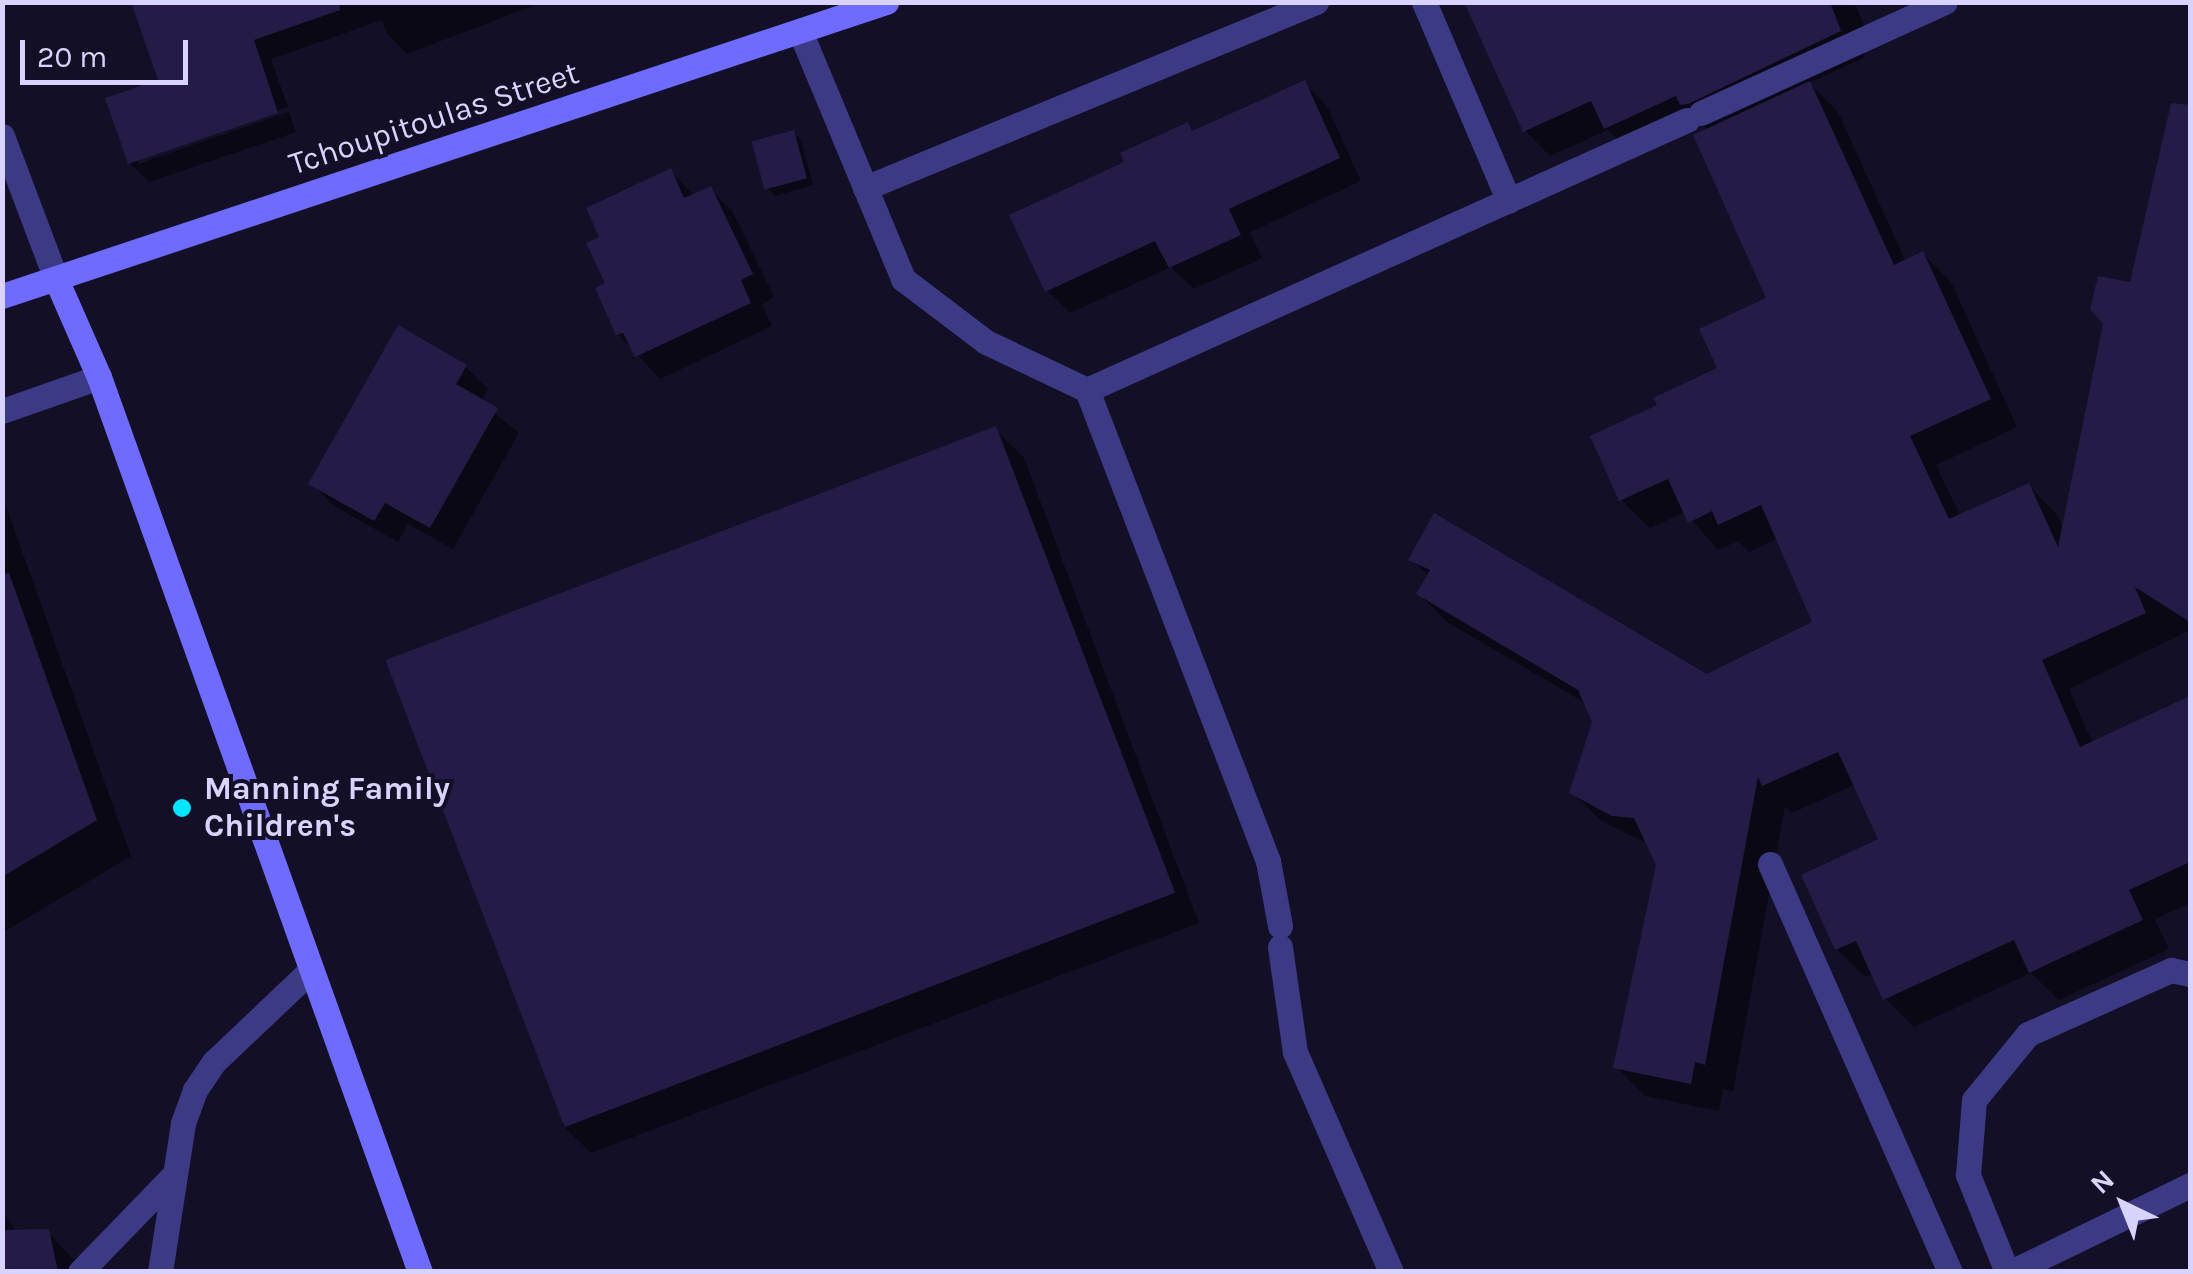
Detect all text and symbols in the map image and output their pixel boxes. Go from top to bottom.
scale bar [25,20,192,82]
text: 20 m [37,39,107,75]
street label: Tchoupitoulas Street [284,54,584,184]
place label: Manning Family Children's [204,771,450,846]
marker: Manning Family Children's [169,795,195,821]
north arrow [2073,1154,2173,1254]
text: N [2084,1163,2121,1201]

